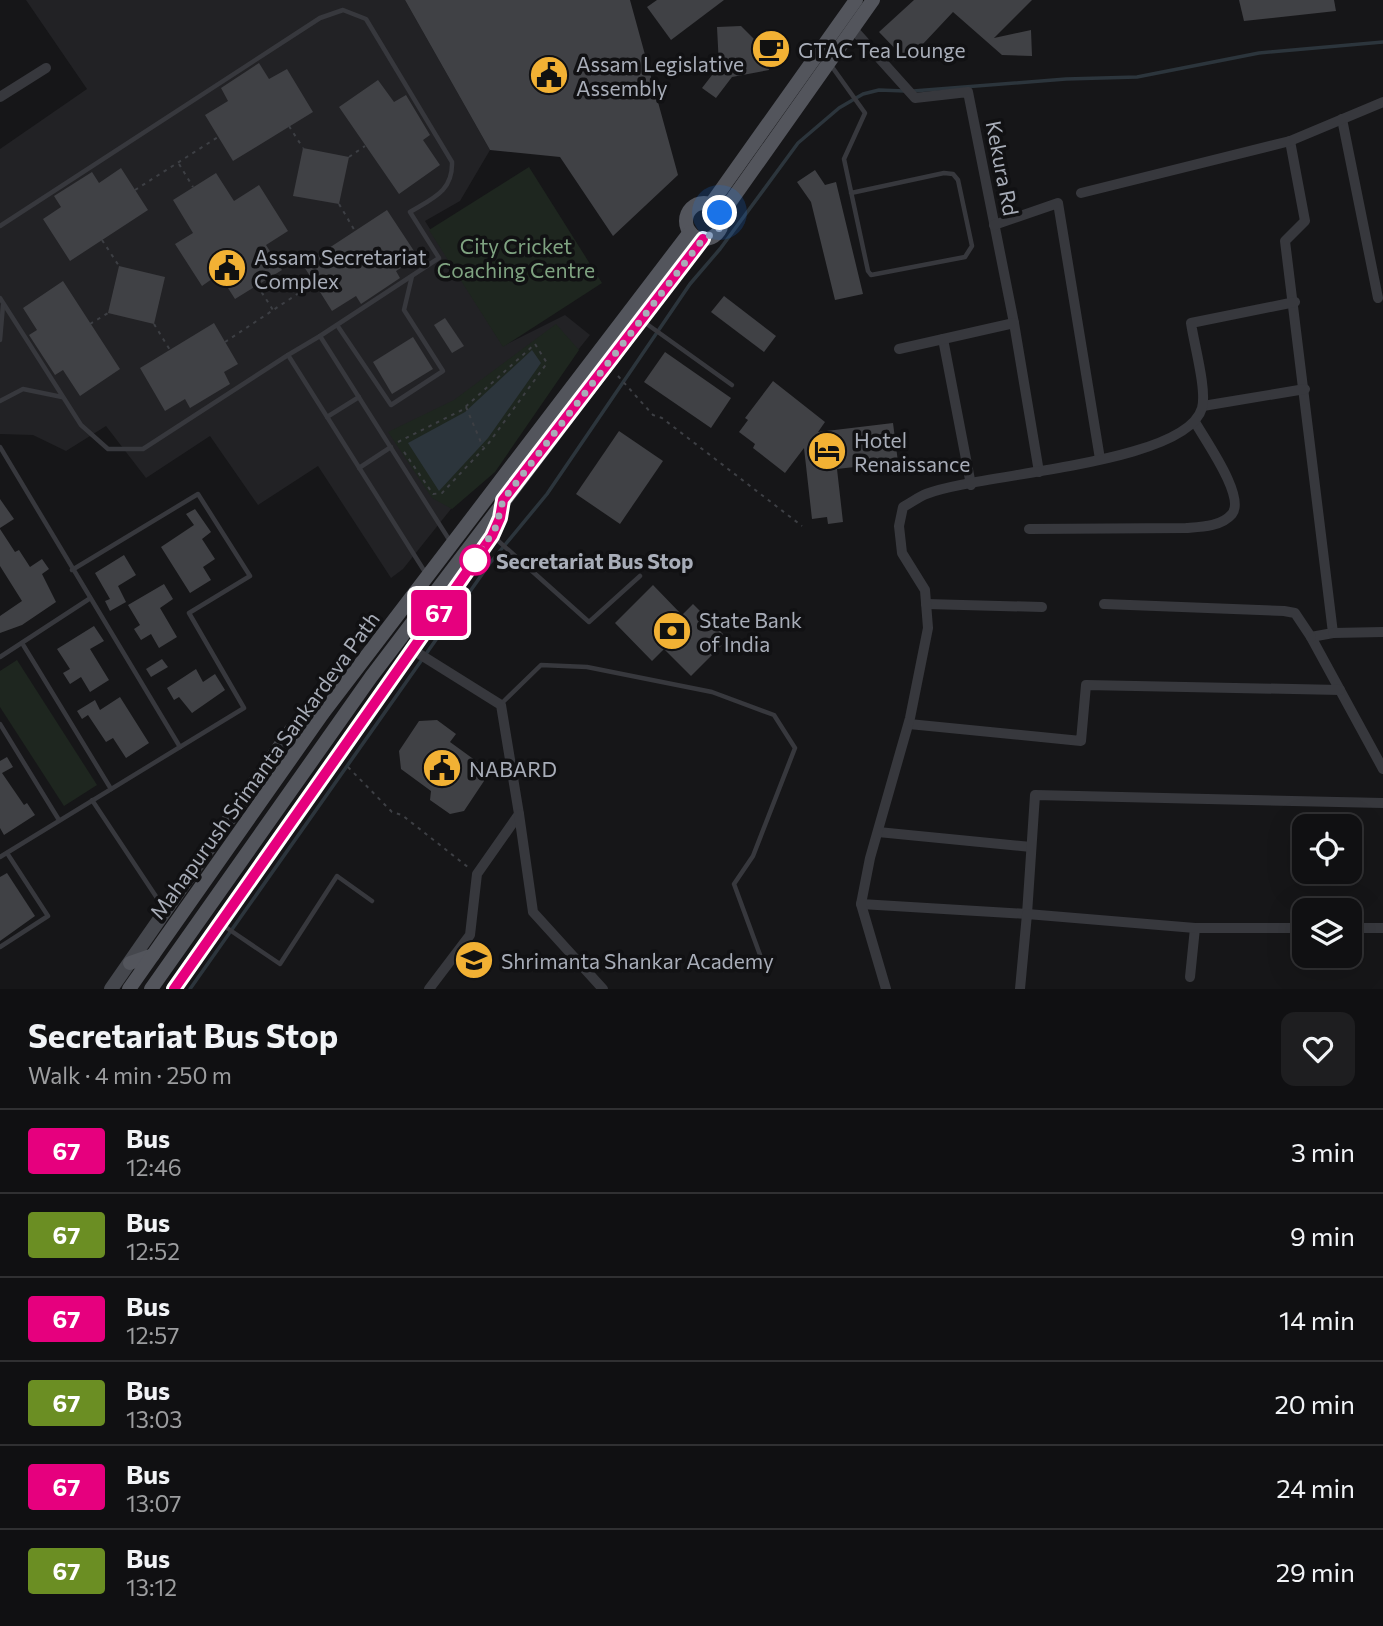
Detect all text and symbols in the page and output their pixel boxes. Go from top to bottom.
cafe icon: GTAC Tea Lounge [750,28,792,70]
place label: GTAC Tea Lounge [798,37,966,62]
place label: Assam Legislative Assembly [576,51,744,100]
public building icon: Assam Legislative Assembly [528,54,570,96]
street label: Kekura Rd [982,118,1024,218]
your location [702,195,737,230]
park label: City Cricket Coaching Centre [437,233,595,282]
place label: Assam Secretariat Complex [254,244,427,293]
public building icon: Assam Secretariat Complex [206,247,248,289]
place label: Hotel Renaissance [854,427,970,476]
hotel icon: Hotel Renaissance [806,430,848,472]
marker: Secretariat Bus Stop [460,545,490,575]
place label: Secretariat Bus Stop [496,548,693,573]
line badge: 67 [408,590,471,636]
text: 67 [425,598,453,627]
street label: Mahapurush Srimanta Sankardeva Path [144,606,384,924]
place label: State Bank of India [699,607,802,656]
bank icon: State Bank of India [651,610,693,652]
public building icon: NABARD [421,747,463,789]
place label: NABARD [469,756,557,781]
map controls [1292,814,1362,968]
button: locate [1292,814,1362,884]
button: layers [1292,898,1362,968]
school or university icon: Shrimanta Shankar Academy [453,939,495,981]
place label: Shrimanta Shankar Academy [501,948,774,973]
button: heart [1281,1012,1355,1086]
text: Secretariat Bus Stop [28,1014,338,1055]
text: Walk · 4 min · 250 m [28,1061,232,1089]
text: Bus [126,1122,170,1153]
text: 67 [53,1136,80,1165]
text: 3 min [1291,1136,1355,1167]
text: 12:46 [126,1153,182,1181]
text: Bus [126,1206,170,1237]
text: 67 [53,1220,80,1249]
text: 9 min [1290,1220,1355,1251]
text: 12:52 [126,1237,180,1265]
text: Bus [126,1290,170,1321]
text: 67 [53,1304,80,1333]
text: 14 min [1279,1304,1355,1335]
text: 12:57 [126,1321,179,1349]
text: Bus [126,1374,170,1405]
text: 67 [53,1388,80,1417]
text: 20 min [1274,1388,1355,1419]
text: 13:03 [126,1405,182,1433]
text: Bus [126,1458,170,1489]
text: 67 [53,1472,80,1501]
text: 24 min [1276,1472,1355,1503]
text: 13:07 [126,1489,181,1517]
text: Bus [126,1542,170,1573]
text: 67 [53,1556,80,1585]
text: 29 min [1276,1556,1355,1587]
text: 13:12 [126,1573,177,1601]

